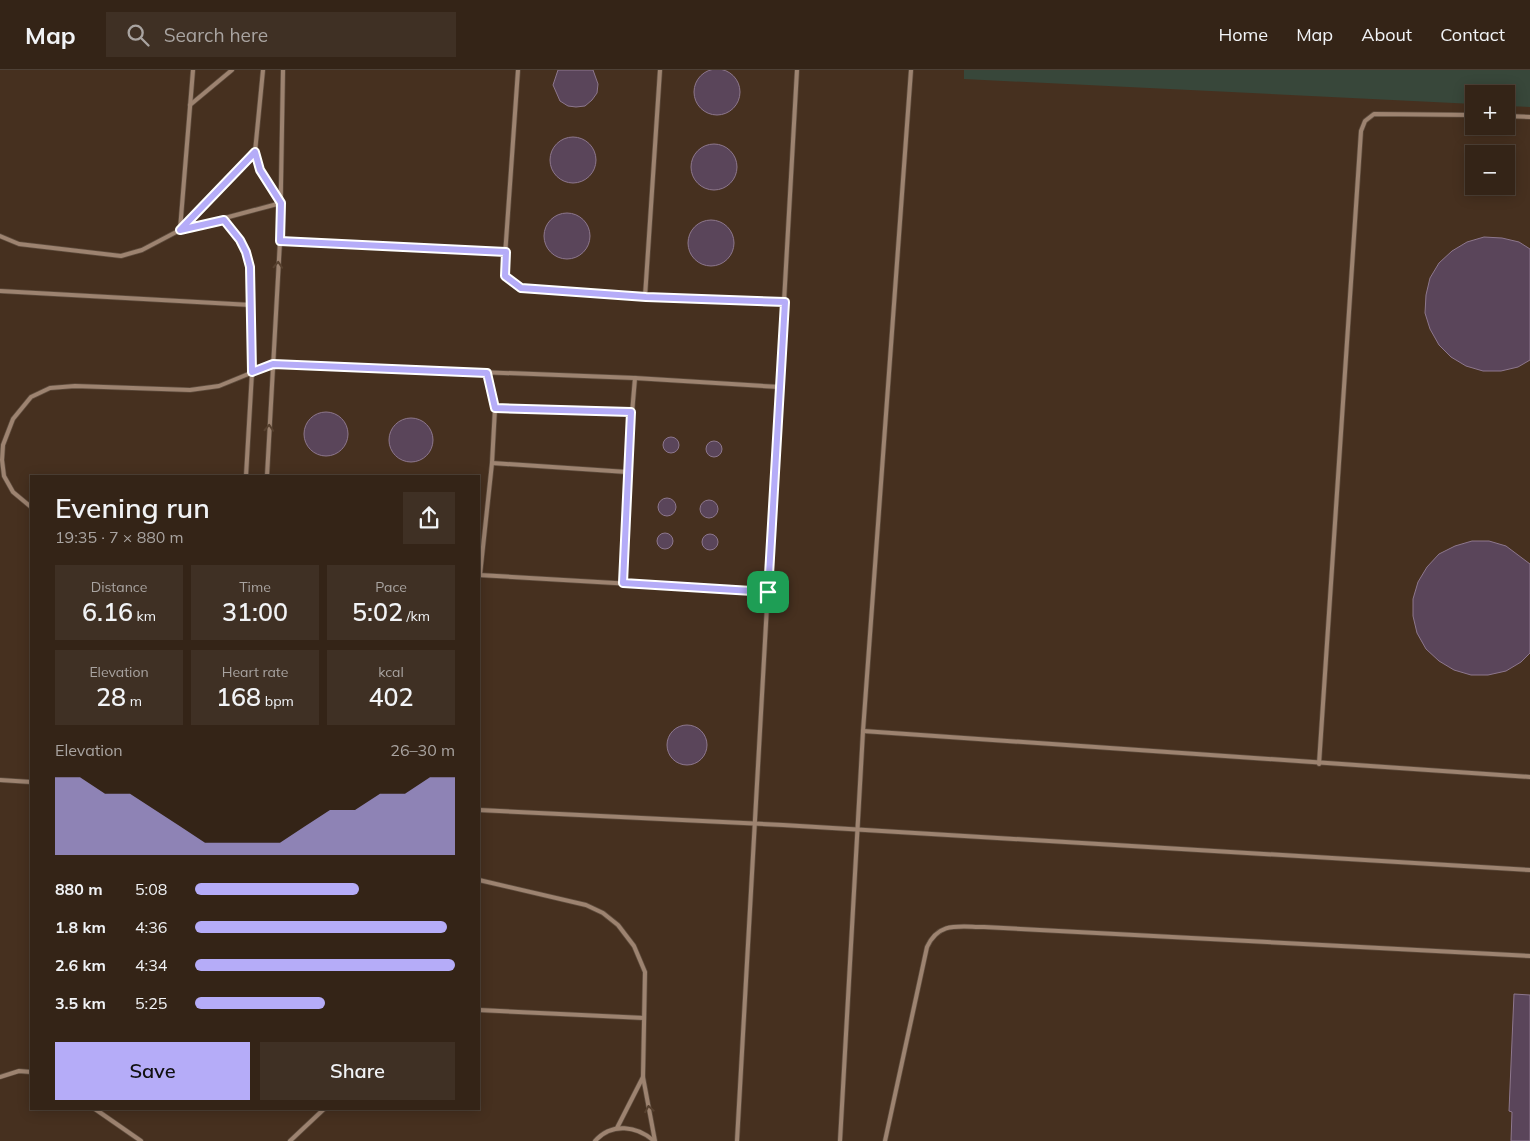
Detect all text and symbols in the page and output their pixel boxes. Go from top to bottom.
search box [106,12,456,57]
text: Map [25,20,76,50]
icon: search [124,21,152,49]
text: Search here [164,23,268,47]
text: Home [1218,23,1268,46]
text: Map [1296,23,1333,46]
text: About [1361,23,1412,46]
text: Contact [1440,23,1505,46]
map controls [1465,85,1515,195]
button: + [1465,85,1515,135]
button: − [1465,145,1515,195]
one-way arrow [273,261,284,269]
one-way arrow [264,423,275,431]
text: Evening run [55,490,210,525]
button: share [403,492,455,544]
text: 19:35 · 7 × 880 m [55,527,184,547]
pin [747,571,789,613]
text: Distance [91,578,147,596]
text: Time [239,578,271,596]
text: Pace [375,578,407,596]
icon: arrive [754,578,782,606]
text: 6.16 [82,596,133,627]
text: 31:00 [222,596,288,627]
text: 5:02 [352,596,403,627]
text: km [133,607,156,625]
text: /km [403,607,430,625]
text: Elevation [89,663,149,681]
text: Heart rate [222,663,288,681]
text: kcal [378,663,404,681]
text: 28 [96,681,126,712]
text: 168 [216,681,261,712]
text: 402 [368,681,414,712]
text: m [126,692,142,710]
text: bpm [261,692,294,710]
text: Elevation [55,740,123,760]
text: 26–30 m [390,740,455,760]
text: 880 m [55,879,103,899]
text: 5:08 [135,879,167,899]
text: 1.8 km [55,917,106,937]
text: 4:36 [135,917,167,937]
text: 2.6 km [55,955,106,975]
text: 4:34 [135,955,167,975]
text: 3.5 km [55,993,106,1013]
text: 5:25 [135,993,167,1013]
button: Save [55,1042,250,1100]
button: Share [260,1042,455,1100]
one-way arrow [644,1105,654,1113]

